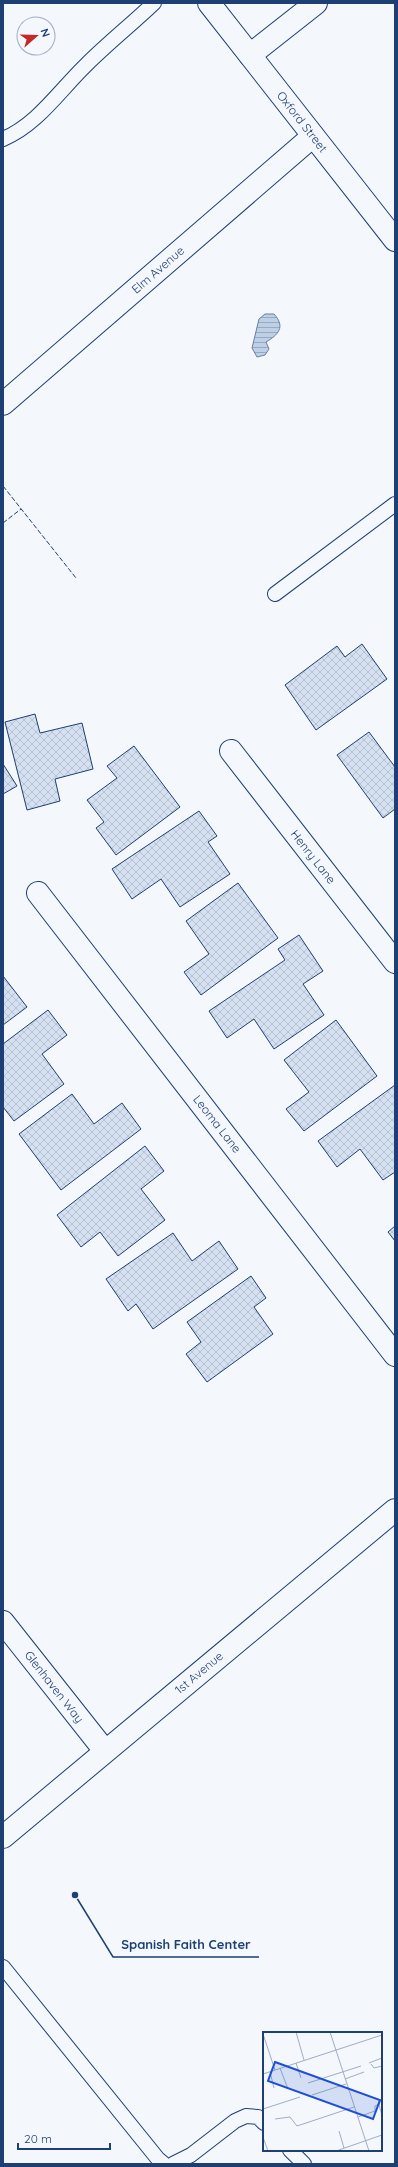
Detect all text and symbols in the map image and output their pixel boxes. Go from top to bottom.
north arrow [16,16,56,56]
text: N [37,26,53,39]
street label: Oxford Street [274,88,331,155]
street label: Elm Avenue [128,243,187,297]
street label: Henry Lane [288,827,339,887]
street label: Leoma Lane [190,1092,245,1156]
street label: Glenhaven Way [22,1648,87,1726]
street label: 1st Avenue [171,1648,226,1697]
callout: Spanish Faith Center [113,1932,259,1957]
text: Spanish Faith Center [121,1936,251,1952]
inset map [263,2032,382,2151]
scale bar [18,2125,110,2151]
text: 20 m [24,2131,52,2146]

